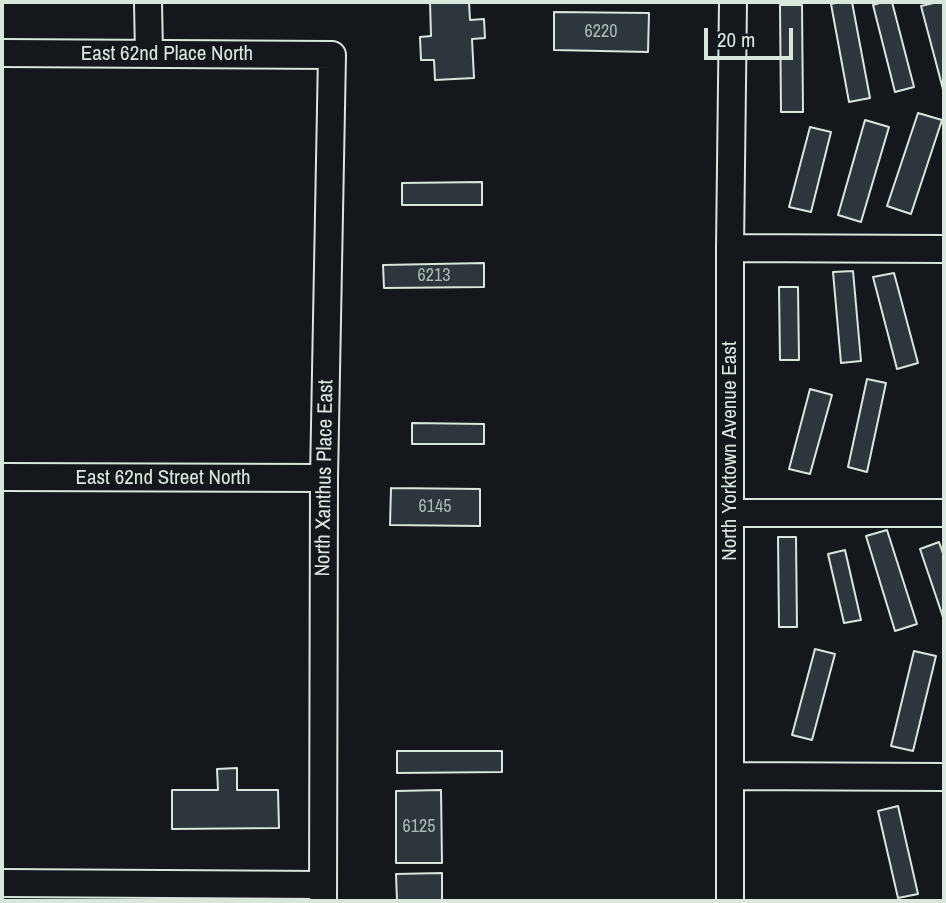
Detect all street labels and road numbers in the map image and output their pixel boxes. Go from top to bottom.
street label: East 62nd Place North [81,41,253,67]
street label: North Yorktown Avenue East [717,341,743,561]
street label: North Xanthus Place East [311,379,339,577]
street label: East 62nd Street North [75,465,251,491]

